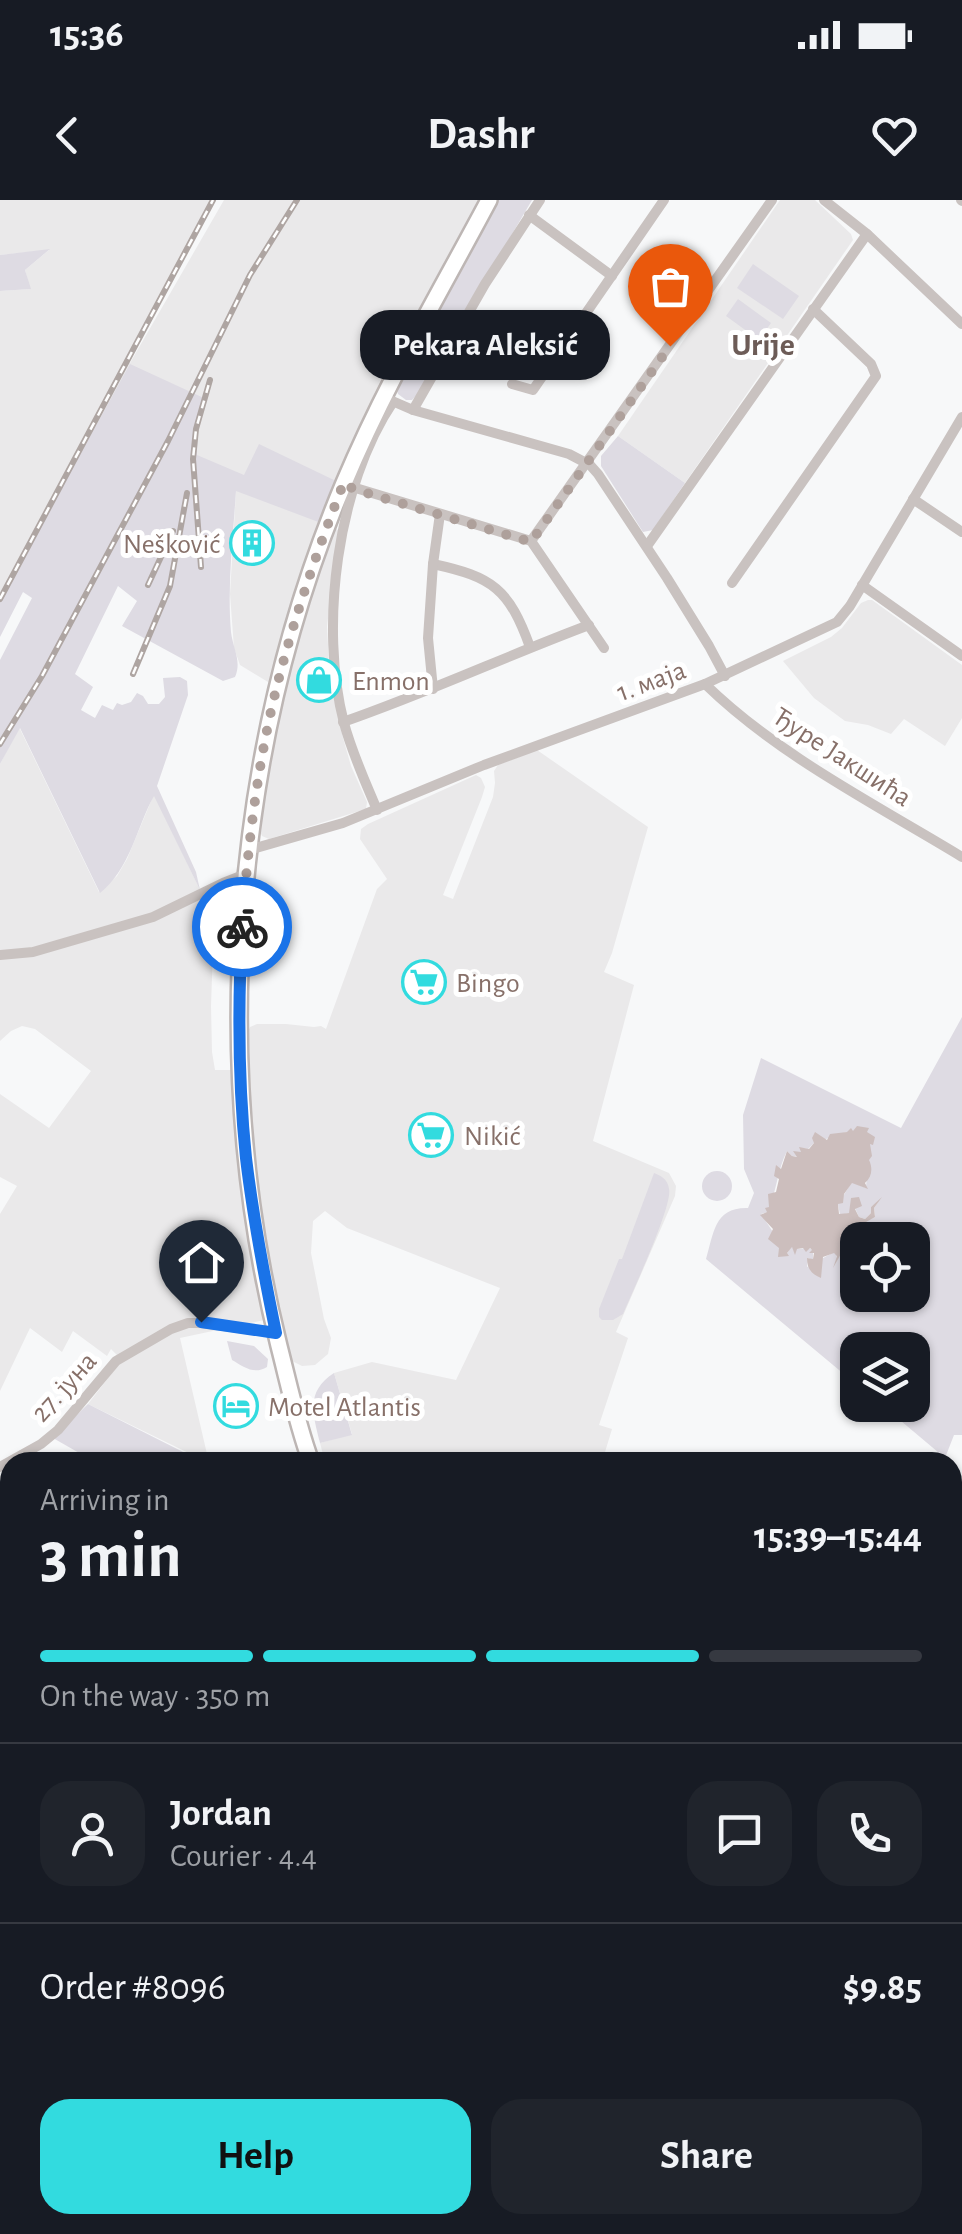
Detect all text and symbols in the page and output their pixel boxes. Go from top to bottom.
text: 15:36 [50,16,124,54]
icon: back [40,108,95,163]
icon: heart [867,108,922,163]
text: Dashr [427,112,535,157]
pin [628,244,713,347]
icon: bag [643,259,698,314]
callout: Pekara Aleksić [360,311,610,381]
text: Pekara Aleksić [393,329,577,361]
district label: Urije [731,329,795,361]
building icon: Nešković [229,520,275,566]
place label: Nešković [123,531,220,559]
street label: 1. маја [613,656,690,707]
shop icon: Enmon [296,657,342,703]
place label: Enmon [352,668,430,696]
street label: Ђуре Јакшића [768,703,916,813]
courier [192,877,292,977]
icon: bike [215,900,270,955]
supermarket icon: Bingo [401,959,447,1005]
place label: Bingo [456,970,520,998]
supermarket icon: Nikić [408,1112,454,1158]
place label: Nikić [464,1123,520,1151]
pin [159,1220,244,1323]
map controls [840,1222,930,1422]
button: locate [840,1222,930,1312]
icon: home [174,1235,229,1290]
button: layers [840,1332,930,1422]
street label: 27. јуна [26,1347,103,1428]
hotel icon: Motel Atlantis [213,1383,259,1429]
place label: Motel Atlantis [268,1394,421,1422]
text: Arriving in [40,1484,169,1516]
text: 15:39–15:44 [754,1518,922,1556]
text: 3 min [40,1524,182,1589]
text: On the way · 350 m [40,1680,270,1712]
button: person [40,1781,145,1886]
button: chat [687,1781,792,1886]
button: phone [817,1781,922,1886]
text: Jordan [170,1795,272,1833]
text: Courier · 4.4 [170,1840,317,1872]
text: Order #8096 [40,1969,226,2007]
text: $9.85 [843,1969,922,2007]
button: Help [40,2099,471,2214]
button: Share [491,2099,922,2214]

